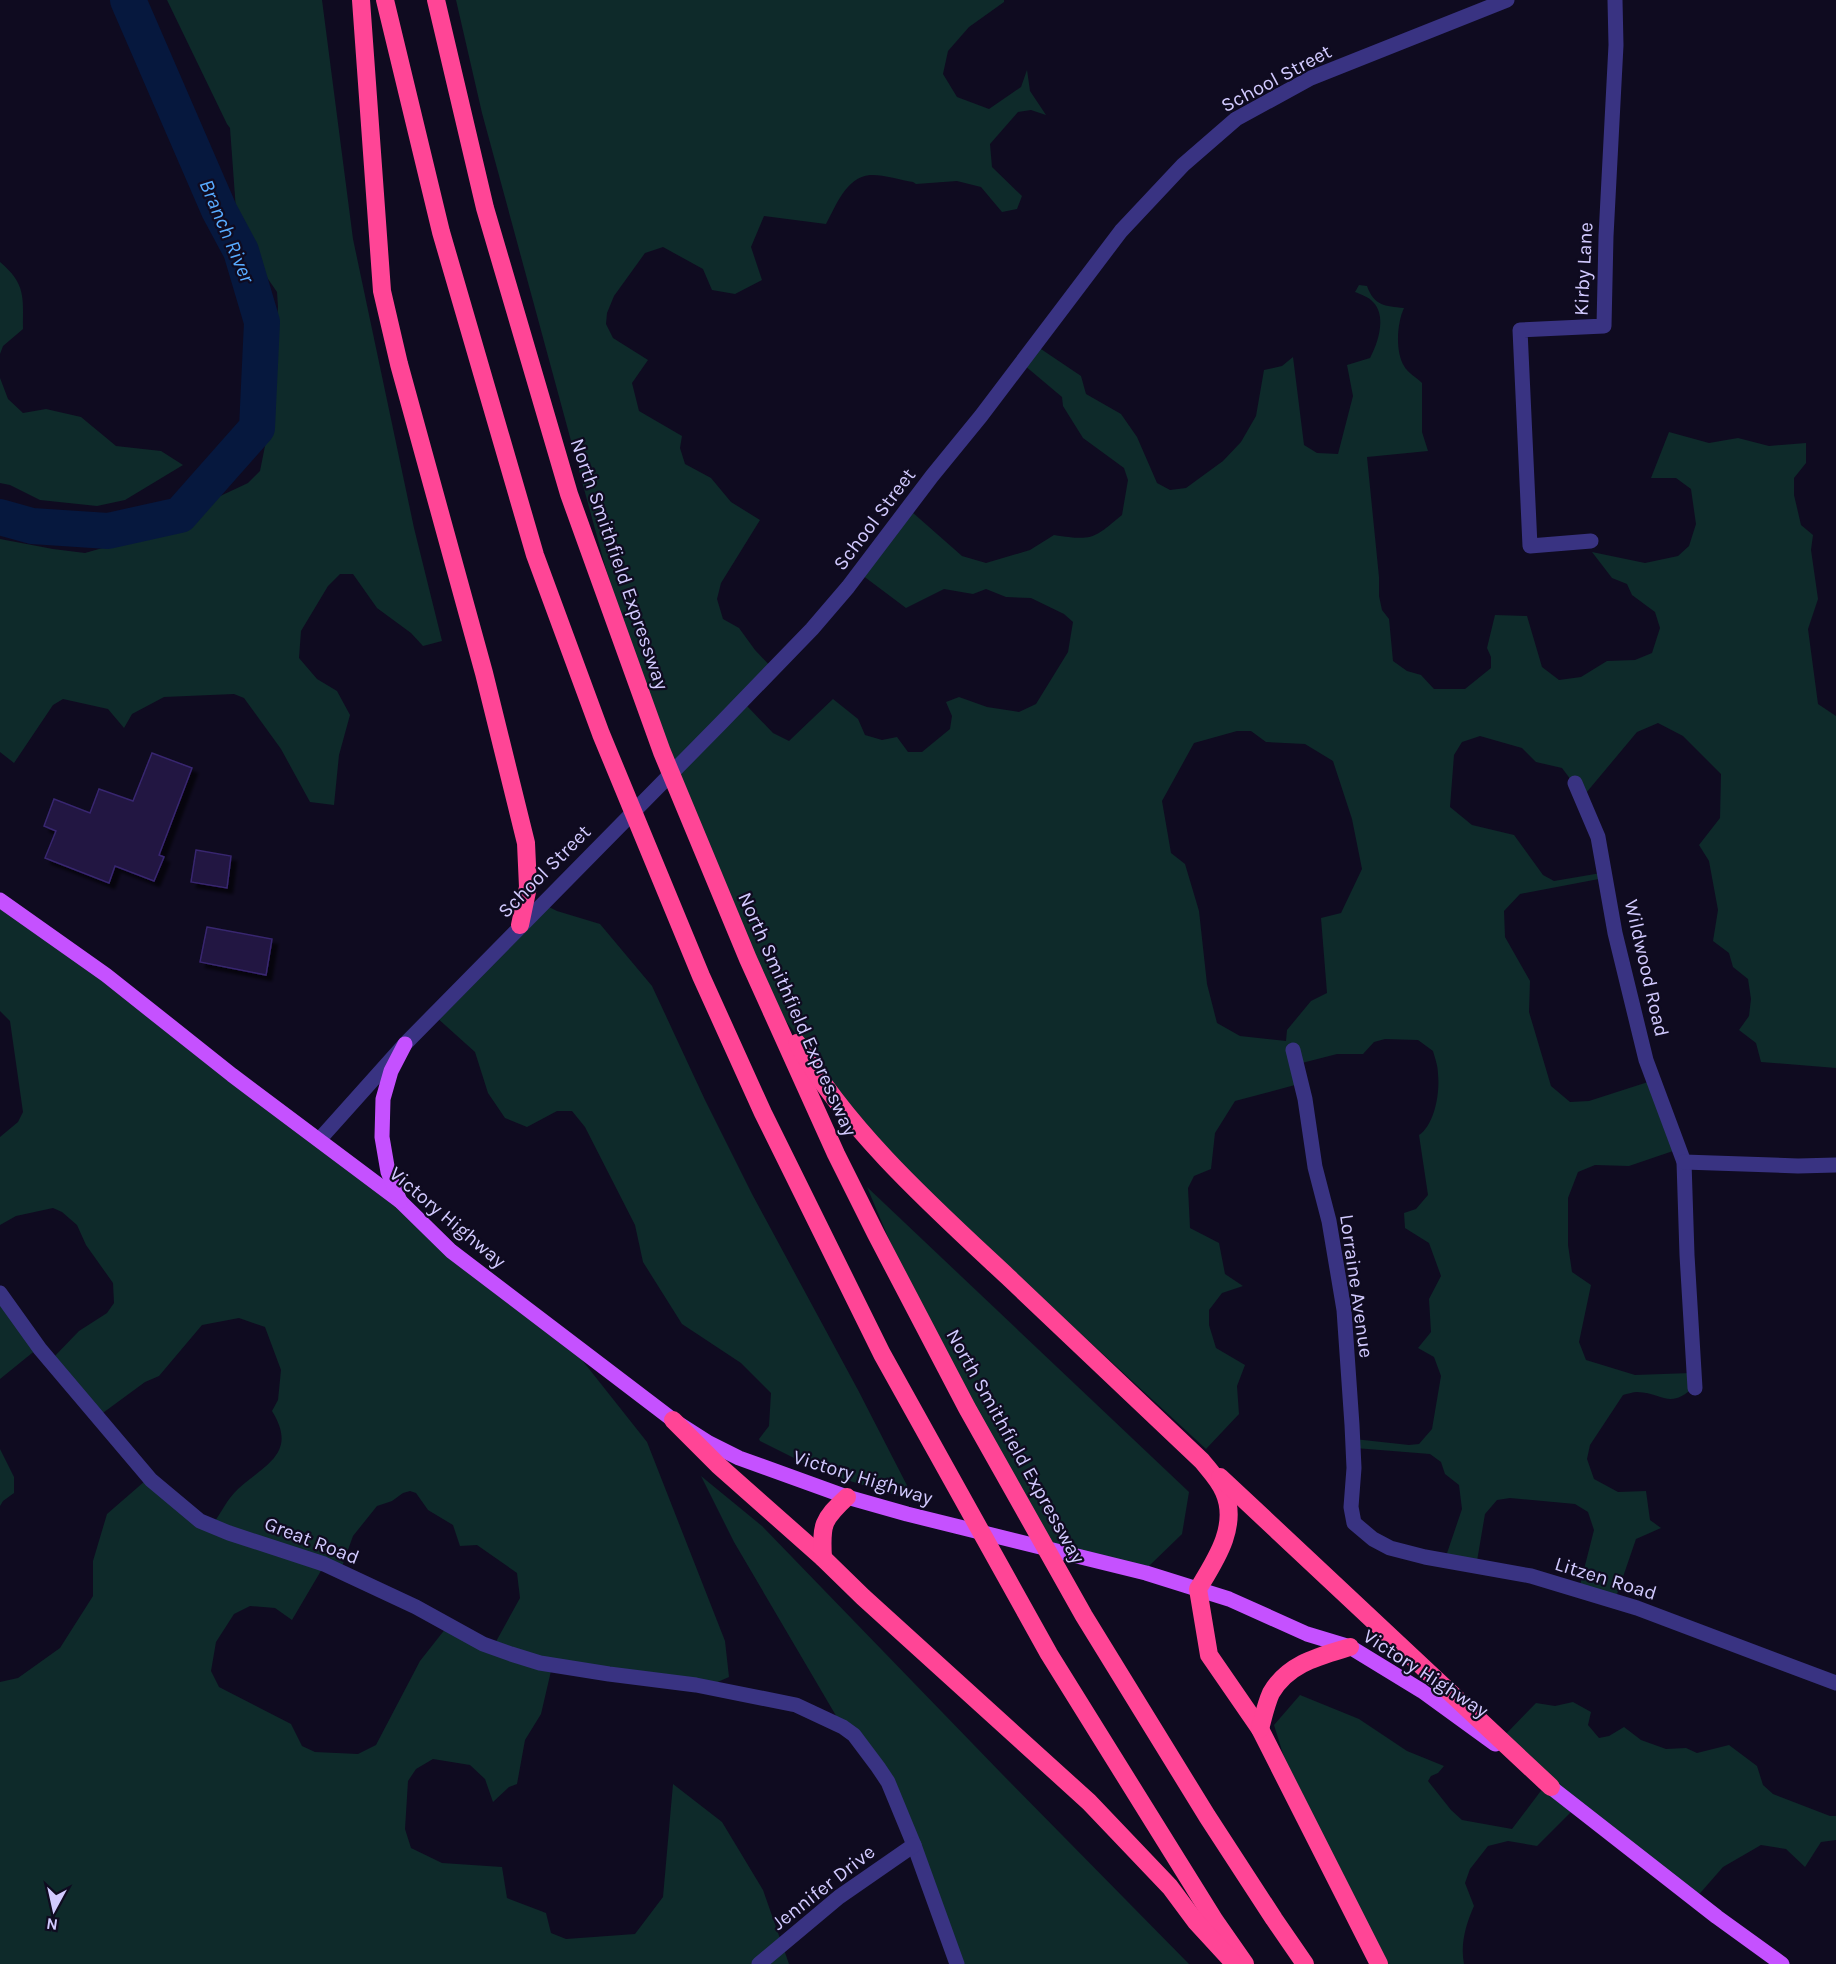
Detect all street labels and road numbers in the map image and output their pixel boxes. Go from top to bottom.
street label: School Street [1217,40,1336,117]
street label: Kirby Lane [1570,222,1597,317]
street label: North Smithfield Expressway [566,435,673,693]
street label: School Street [829,463,920,575]
street label: School Street [493,820,596,922]
street label: North Smithfield Expressway [733,889,862,1140]
street label: Wildwood Road [1620,897,1673,1039]
street label: Victory Highway [385,1162,511,1273]
street label: Lorraine Avenue [1335,1213,1378,1359]
street label: North Smithfield Expressway [941,1325,1090,1567]
street label: Victory Highway [790,1445,935,1510]
street label: Great Road [261,1512,362,1569]
street label: Litzen Road [1552,1552,1660,1605]
street label: Victory Highway [1359,1624,1493,1722]
street label: Jennifer Drive [767,1840,879,1935]

